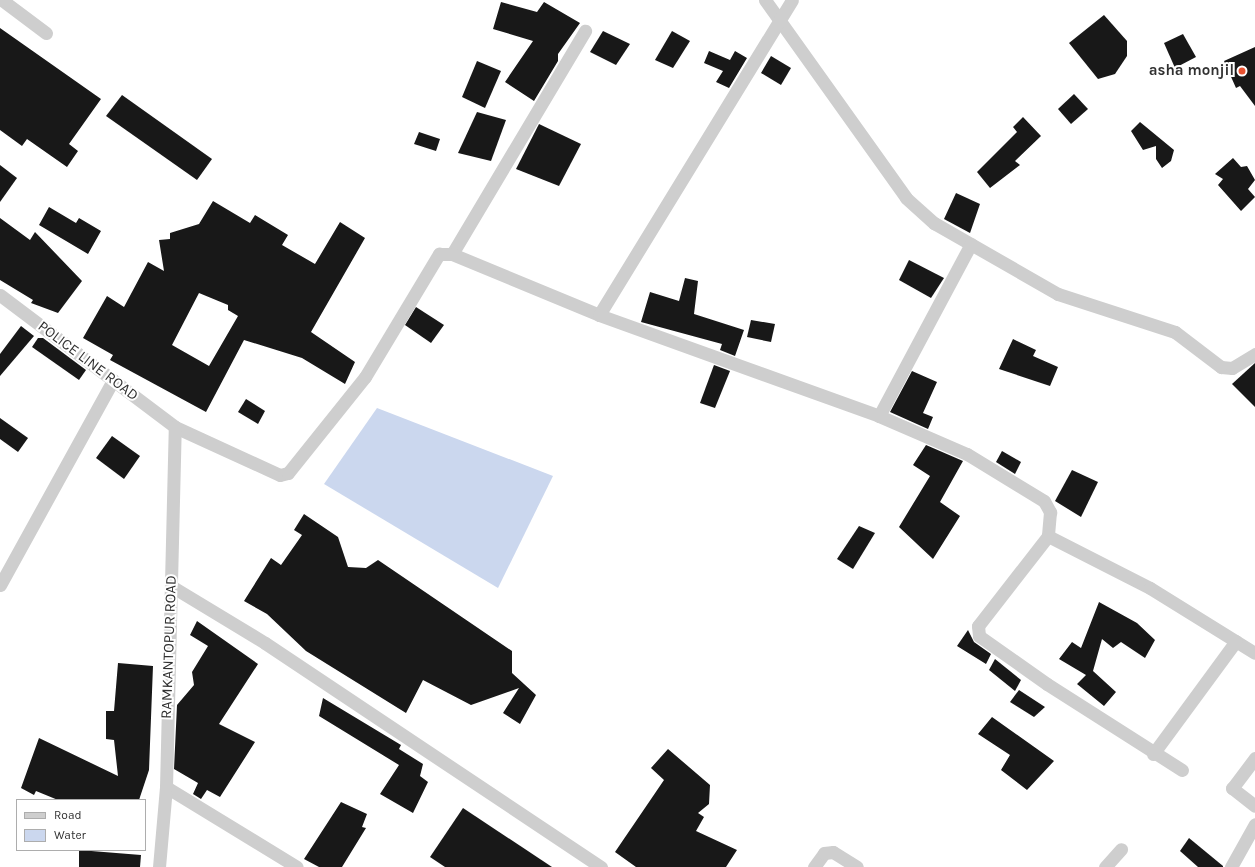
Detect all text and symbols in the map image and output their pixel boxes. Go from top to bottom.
place label: asha monjil [1149,62,1234,80]
marker: asha monjil [1237,66,1247,76]
street label: POLICE LINE ROAD [34,317,142,405]
street label: RAMKANTOPUR ROAD [157,575,181,719]
legend [16,799,146,851]
text: Road [54,808,82,822]
text: Water [54,828,86,842]

